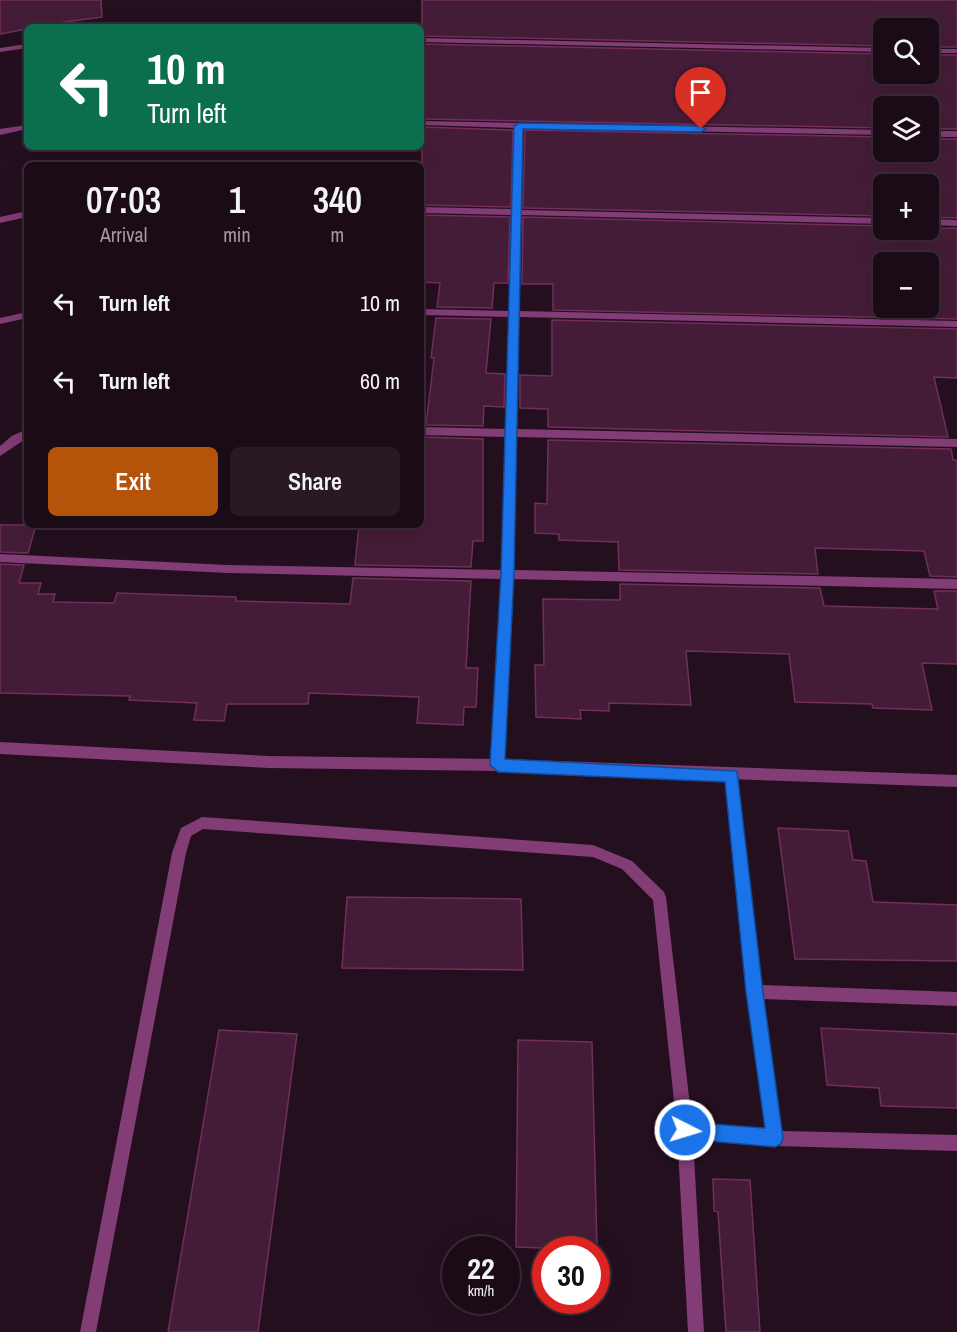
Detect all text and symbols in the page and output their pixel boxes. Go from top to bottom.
map controls [873,18,939,318]
button: search [873,18,939,84]
text: 10 m [147,41,226,97]
icon: left [48,48,126,126]
pin [675,67,726,129]
icon: arrive [684,76,717,109]
text: Turn left [147,95,226,131]
button: layers [873,96,939,162]
button: + [873,174,939,240]
text: 07:03 [86,176,161,224]
text: 1 [229,176,245,224]
text: 340 [313,176,362,224]
text: Arrival [100,221,147,248]
text: min [223,221,251,248]
text: m [330,221,344,248]
button: − [873,252,939,318]
icon: left [48,287,81,320]
text: Turn left [99,288,170,318]
text: 10 m [360,288,400,318]
icon: left [48,365,81,398]
text: Turn left [99,366,170,396]
text: 60 m [360,366,400,396]
button: Exit [48,447,218,516]
button: Share [230,447,400,516]
position arrow [653,1098,717,1162]
speed limit sign: 30 [532,1236,610,1314]
text: 22 [467,1248,495,1288]
text: km/h [468,1280,494,1301]

